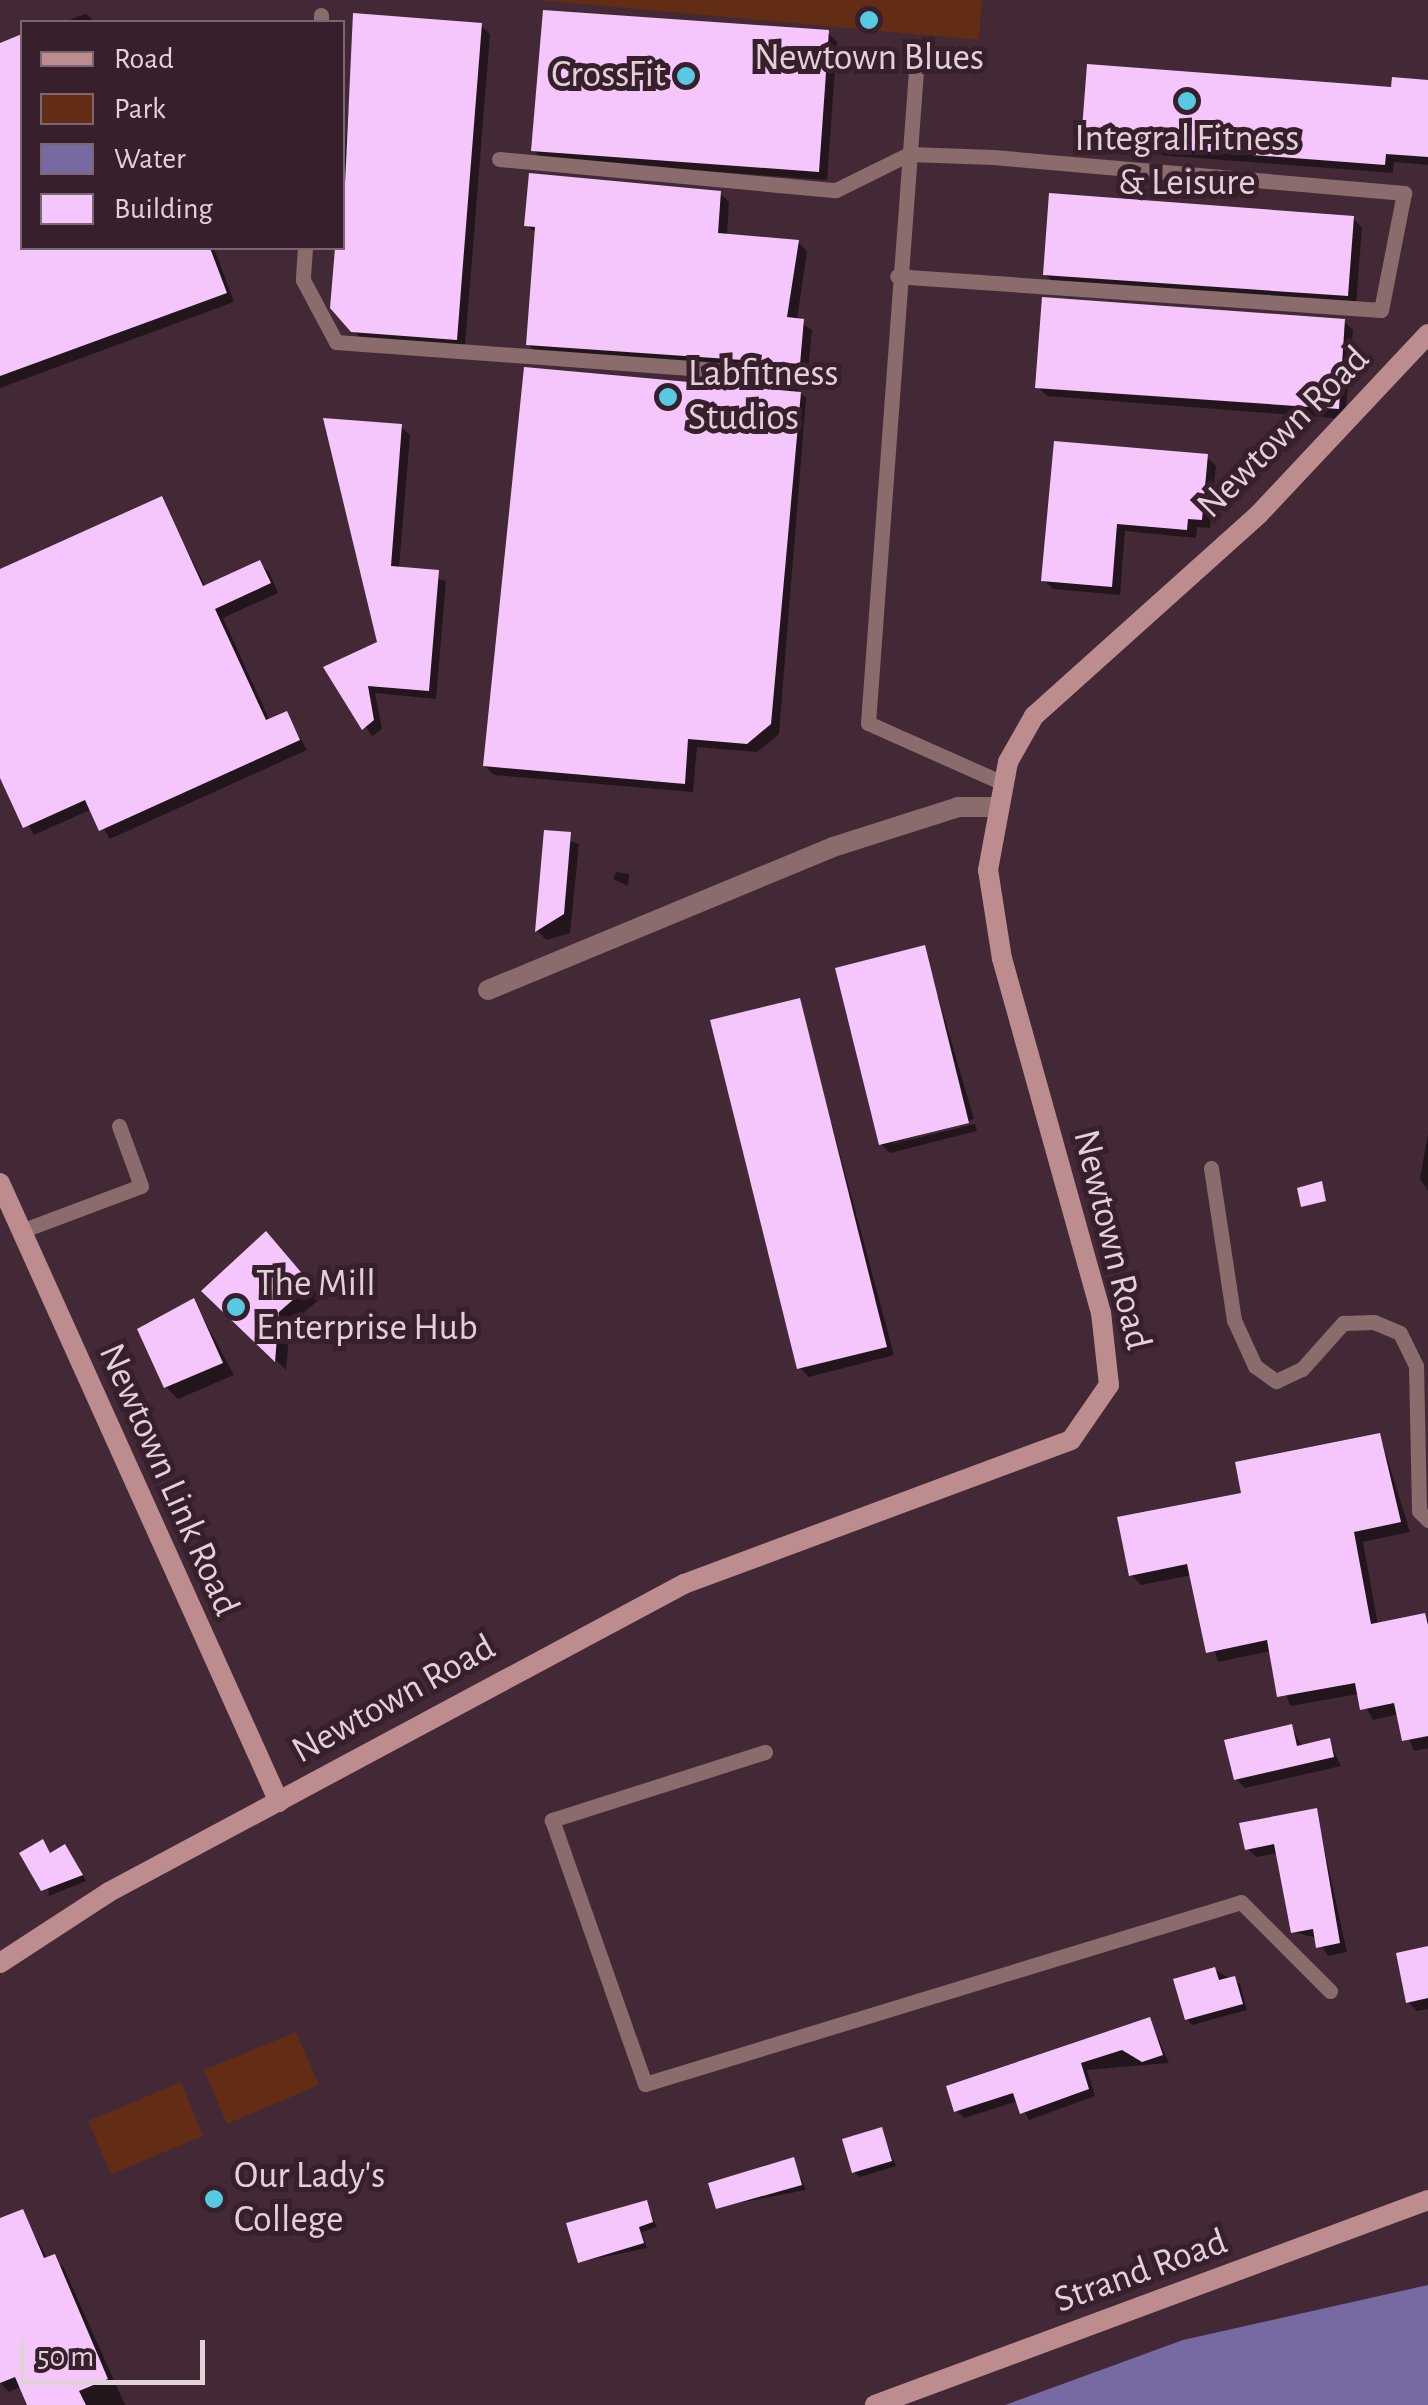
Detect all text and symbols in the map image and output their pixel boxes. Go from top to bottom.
marker: Newtown Blues [858,9,880,31]
legend [20,20,345,250]
place label: Newtown Blues [754,36,984,82]
text: Road [114,44,174,74]
place label: CrossFit [551,53,666,99]
marker: CrossFit [675,65,697,87]
marker: Integral Fitness & Leisure [1176,90,1198,112]
text: Park [114,94,166,124]
place label: Integral Fitness & Leisure [1075,117,1299,206]
text: Water [114,144,186,174]
text: Building [114,194,213,224]
street label: Newtown Road [1188,337,1380,529]
place label: Labfitness Studios [688,352,839,442]
marker: Labfitness Studios [657,386,679,408]
street label: Newtown Road [1062,1125,1160,1355]
place label: The Mill Enterprise Hub [256,1262,478,1352]
marker: The Mill Enterprise Hub [225,1296,247,1318]
street label: Newtown Link Road [88,1337,248,1623]
street label: Newtown Road [285,1625,503,1775]
place label: Our Lady's College [234,2154,385,2244]
marker: Our Lady's College [203,2188,225,2210]
street label: Strand Road [1049,2220,1233,2324]
scale bar [25,2320,210,2382]
text: 50 m [37,2342,94,2372]

